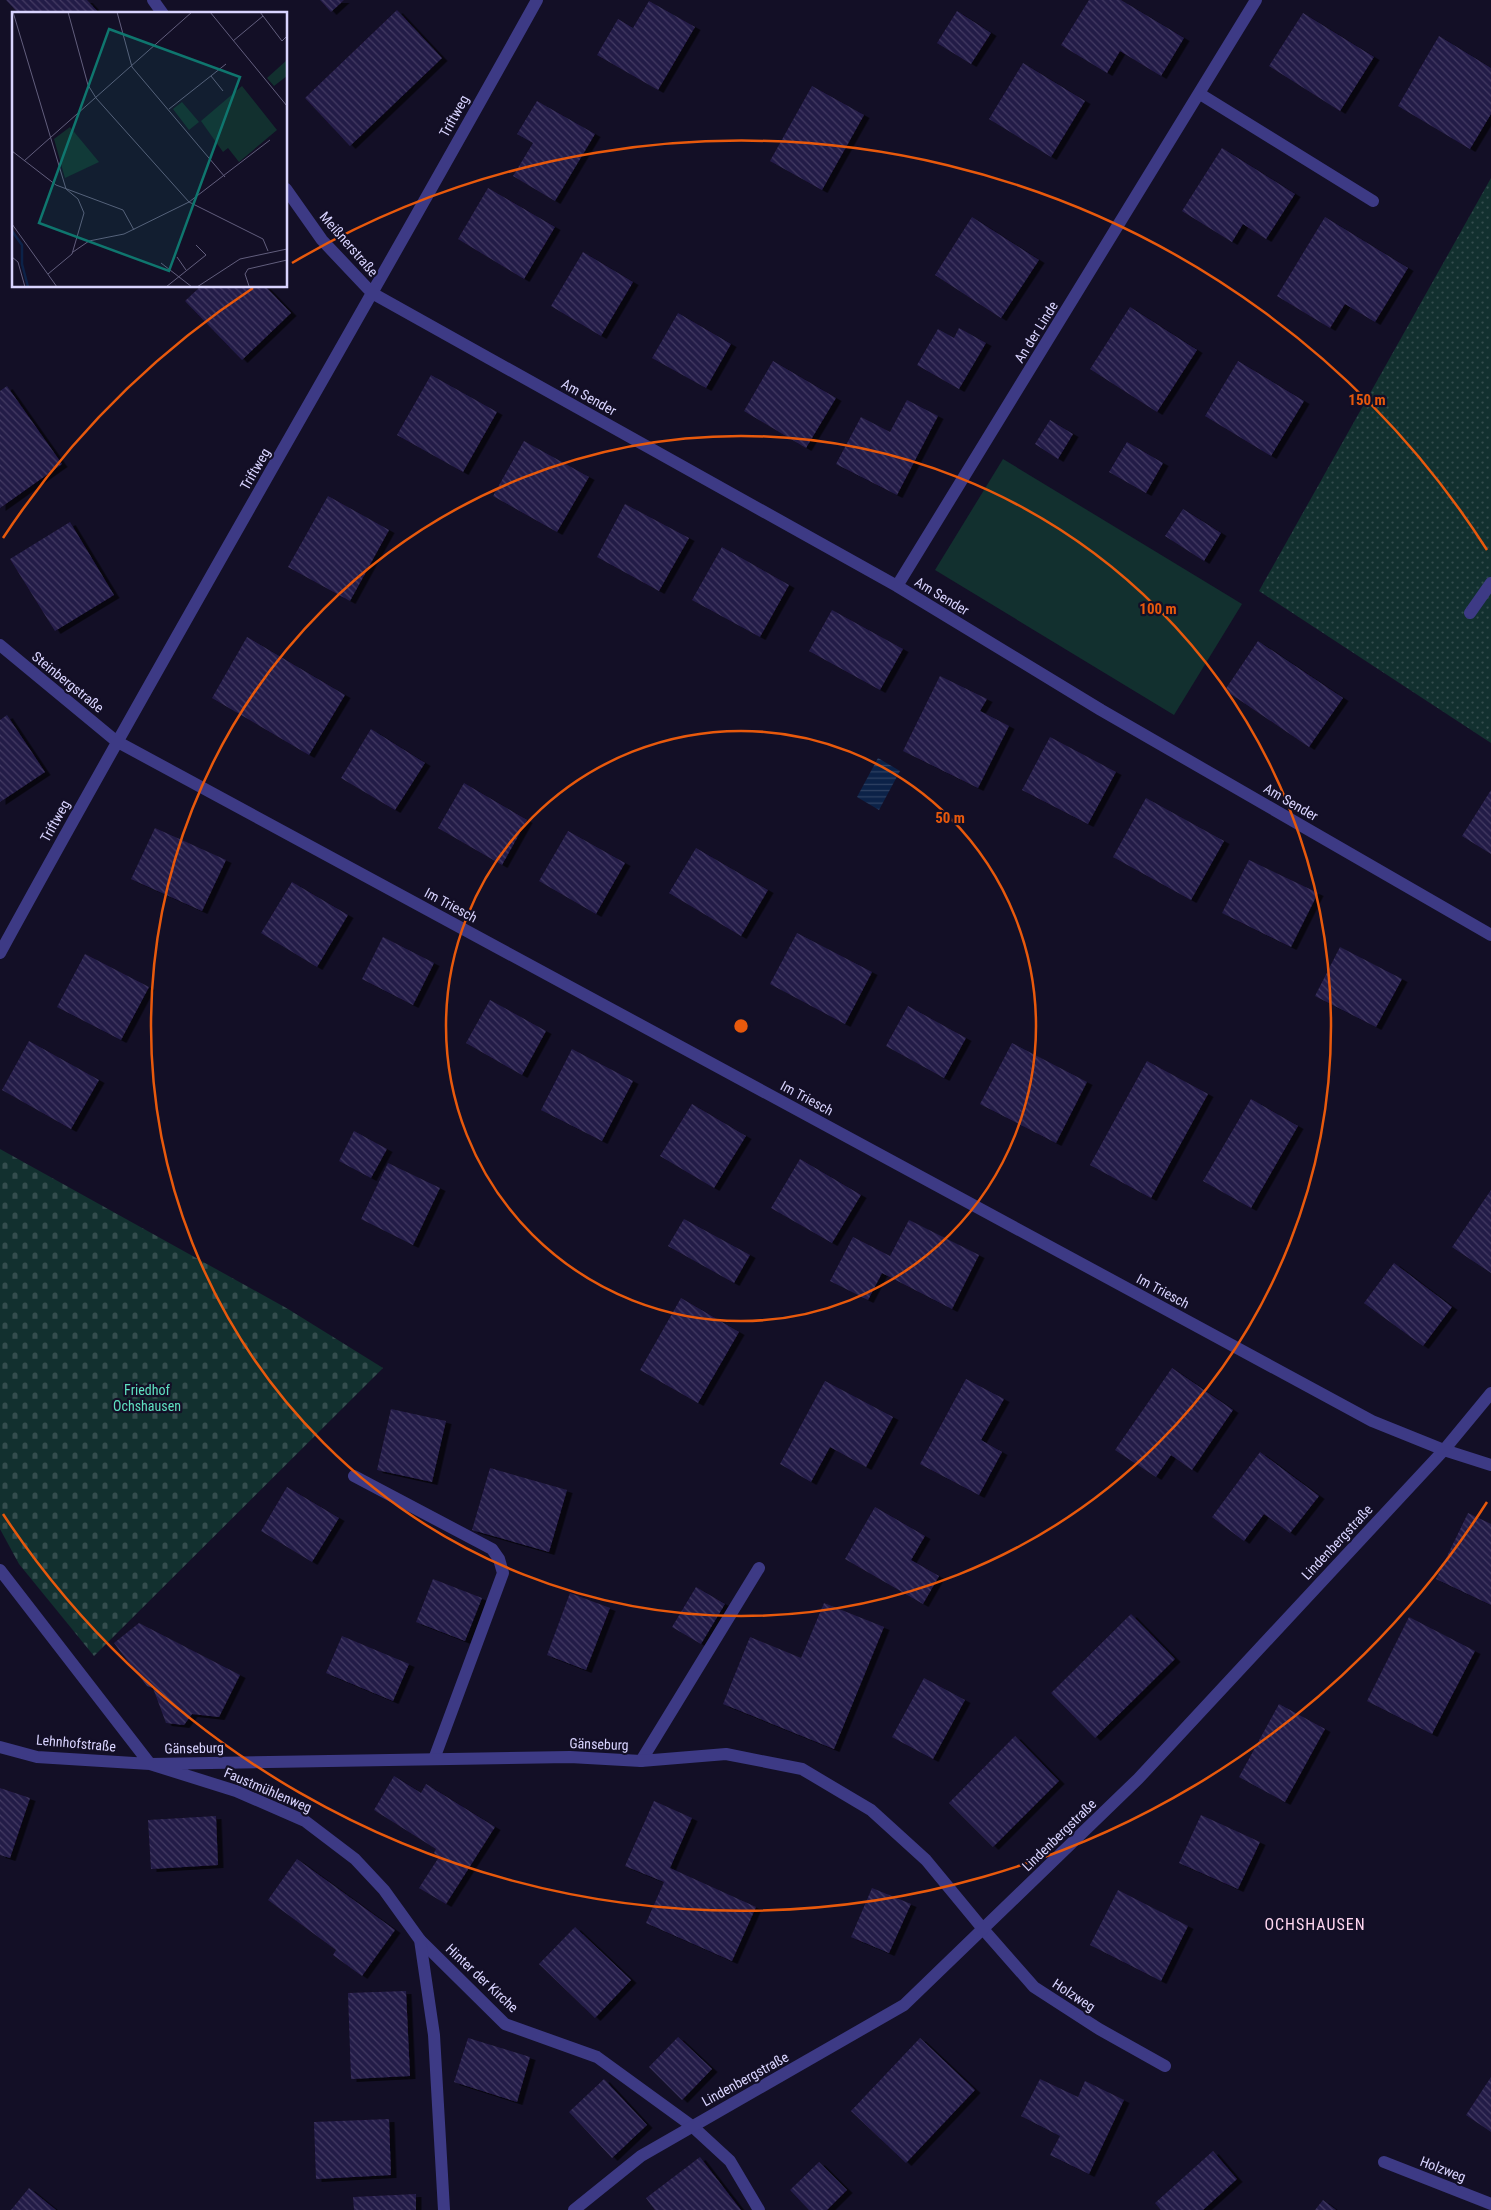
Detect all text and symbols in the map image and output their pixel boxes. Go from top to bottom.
inset map [12,12,288,288]
street label: Triftweg [436,92,472,140]
street label: Meißnerstraße [317,208,382,280]
street label: An der Linde [1011,298,1061,366]
street label: Am Sender [559,375,619,419]
text: 150 m [1348,391,1386,409]
street label: Triftweg [237,445,273,493]
street label: Am Sender [912,574,972,618]
text: 100 m [1139,600,1177,618]
street label: Steinbergstraße [29,648,107,716]
street label: Am Sender [1261,780,1321,824]
street label: Triftweg [37,797,73,845]
text: 50 m [935,809,965,827]
street label: Im Triesch [422,884,480,926]
centre of rings [732,1017,750,1035]
street label: Im Triesch [778,1077,836,1119]
street label: Im Triesch [1134,1270,1192,1312]
park label: Friedhof Ochshausen [113,1382,181,1414]
street label: Lindenbergstraße [1298,1501,1376,1583]
street label: Lehnhofstraße [35,1732,117,1754]
street label: Gänseburg [569,1735,629,1753]
street label: Gänseburg [164,1739,224,1757]
street label: Faustmühlenweg [222,1764,314,1816]
street label: Lindenbergstraße [1019,1795,1100,1874]
district label: OCHSHAUSEN [1264,1915,1366,1934]
street label: Hinter der Kirche [443,1941,522,2016]
street label: Holzweg [1050,1975,1098,2015]
street label: Lindenbergstraße [699,2048,791,2109]
street label: Holzweg [1418,2153,1468,2185]

